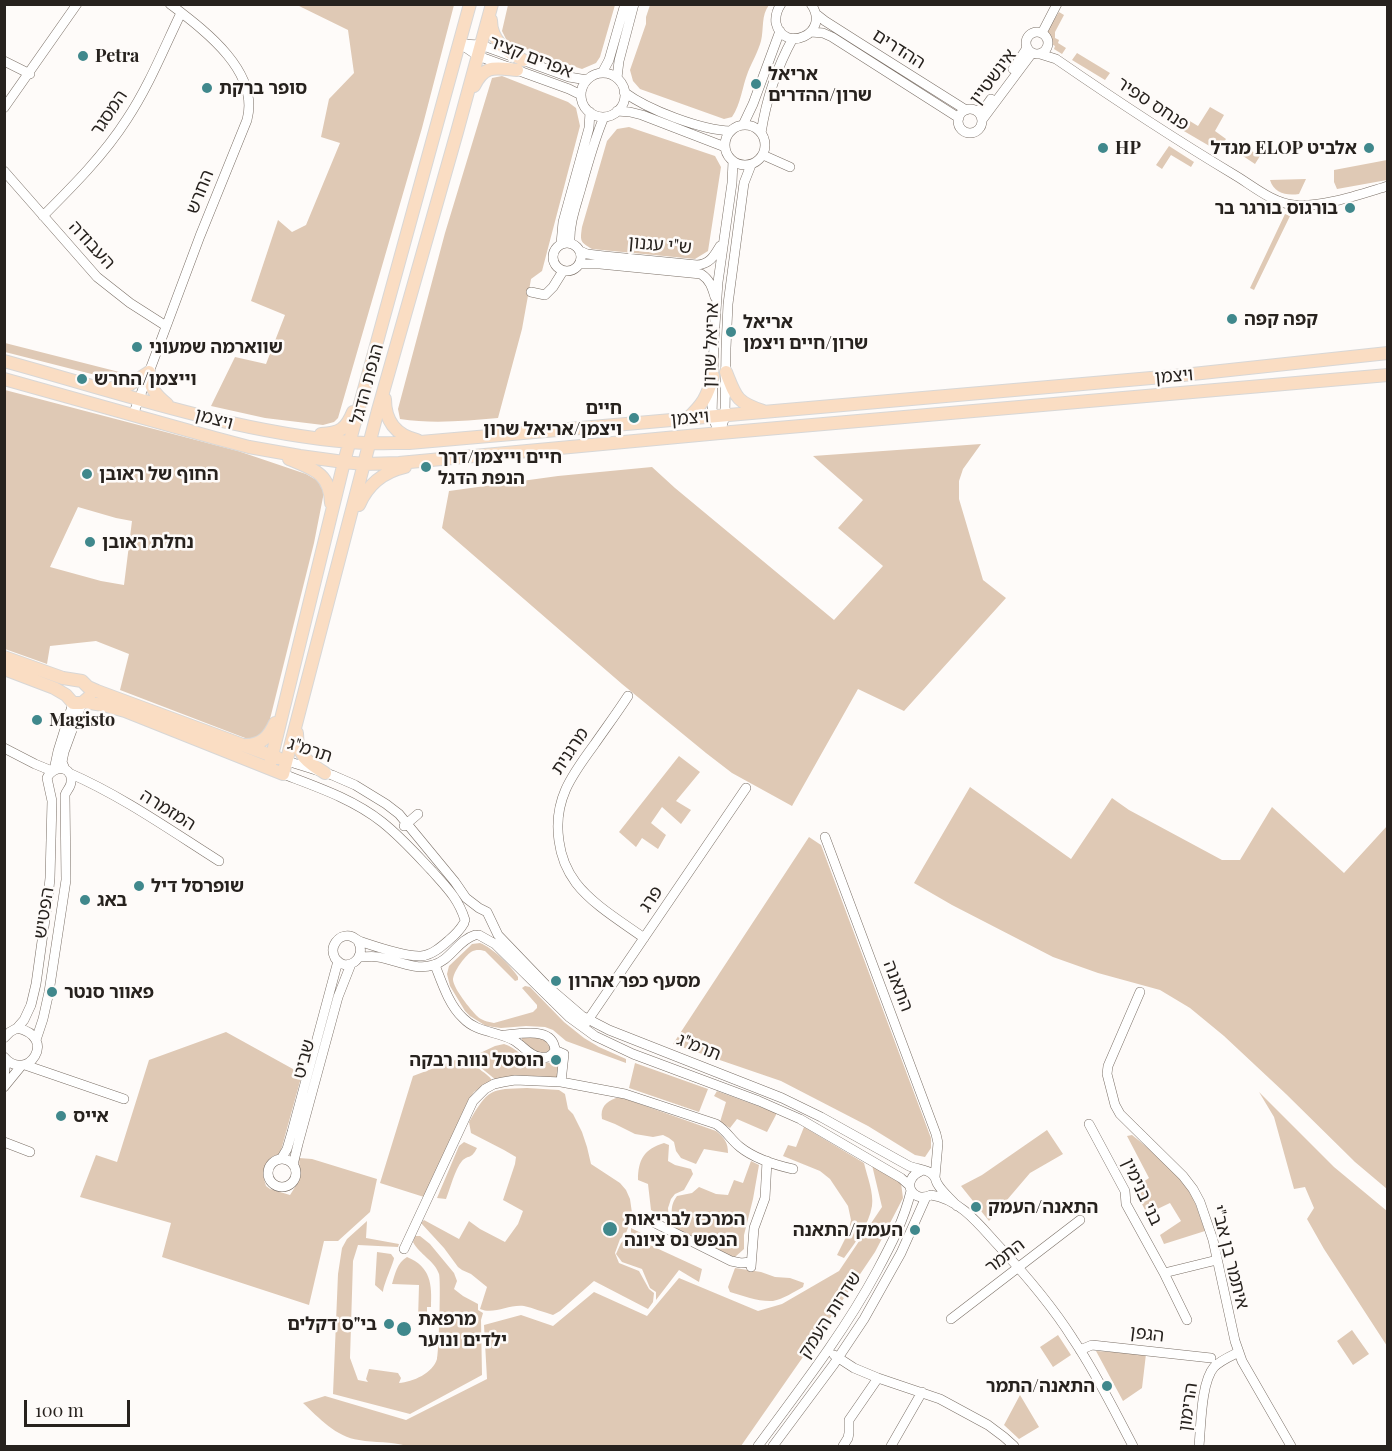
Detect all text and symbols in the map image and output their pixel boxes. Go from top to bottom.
street label: ההדרים [869,24,929,74]
street label: אפרים קציר [486,31,576,83]
place label: Petra [95,45,139,67]
street label: אינשטיין [965,45,1021,109]
marker: Petra [76,49,90,63]
place label: אריאל שרון/ההדרים [768,63,872,106]
street label: פנחס ספיר [1113,73,1193,135]
place label: סופר ברקת [219,77,307,99]
marker: אריאל שרון/ההדרים [749,77,763,91]
marker: סופר ברקת [200,81,214,95]
street label: המסגר [86,86,132,140]
place label: HP [1115,137,1141,159]
place label: מגדל ELOP אלביט [1211,137,1357,159]
marker: HP [1096,141,1110,155]
marker: מגדל ELOP אלביט [1362,141,1376,155]
street label: החרש [181,167,219,217]
place label: בורגוס בורגר בר [1214,197,1338,219]
marker: בורגוס בורגר בר [1343,201,1357,215]
street label: העבודה [64,216,120,274]
street label: ש"י עגנון [627,231,693,259]
street label: אריאל שרון [699,302,723,388]
place label: קפה קפה [1244,308,1318,330]
place label: אריאל שרון/חיים ויצמן [743,311,868,354]
marker: קפה קפה [1225,312,1239,326]
marker: אריאל שרון/חיים ויצמן [724,325,738,339]
place label: שווארמה שמעוני [149,336,283,358]
marker: שווארמה שמעוני [130,340,144,354]
street label: הנפת הדגל [346,341,388,427]
street label: ויצמן [1154,364,1194,388]
place label: וייצמן/החרש [94,368,196,390]
marker: וייצמן/החרש [75,372,89,386]
place label: חיים ויצמן/אריאל שרון [483,397,622,440]
street label: ויצמן [193,404,235,434]
street label: ויצמן [670,406,710,430]
marker: חיים ויצמן/אריאל שרון [627,411,641,425]
place label: חיים וייצמן/דרך הנפת הדגל [438,446,562,488]
marker: חיים וייצמן/דרך הנפת הדגל [419,460,433,474]
place label: החוף של ראובן [99,463,219,485]
marker: החוף של ראובן [80,467,94,481]
place label: נחלת ראובן [102,531,194,553]
marker: נחלת ראובן [83,535,97,549]
place label: Magisto [49,709,115,731]
marker: Magisto [30,713,44,727]
street label: מרגנית [547,723,593,779]
street label: תרמ"ג [285,733,335,767]
street label: המזמרה [136,784,200,836]
place label: שופרסל דיל [151,875,244,897]
marker: שופרסל דיל [132,879,146,893]
street label: פרג [635,882,667,916]
street label: הפטיש [29,886,59,940]
place label: באג [97,889,127,911]
marker: באג [78,893,92,907]
street label: התאנה [878,957,918,1015]
place label: מסעף כפר אהרון [568,970,700,992]
marker: מסעף כפר אהרון [549,974,563,988]
place label: פאוור סנטר [64,981,154,1003]
marker: פאוור סנטר [45,985,59,999]
street label: תרמ"ג [674,1028,724,1066]
street label: שביט [288,1037,320,1081]
place label: הוסטל נווה רבקה [409,1049,544,1071]
marker: הוסטל נווה רבקה [549,1053,563,1067]
place label: אייס [73,1105,109,1127]
marker: אייס [54,1109,68,1123]
street label: בני בנימין [1117,1155,1167,1229]
place label: התאנה/העמק [988,1196,1098,1218]
marker: התאנה/העמק [969,1200,983,1214]
street label: איתמר בן אב"י [1207,1203,1253,1311]
place label: המרכז לבריאות הנפש נס ציונה [624,1208,745,1250]
place label: העמק/התאנה [793,1219,903,1241]
marker: המרכז לבריאות הנפש נס ציונה [601,1220,619,1238]
marker: העמק/התאנה [908,1223,922,1237]
street label: התמר [981,1234,1029,1278]
street label: שדרות העמק [794,1268,866,1362]
place label: מרפאת ילדים ונוער [418,1308,507,1350]
place label: בי"ס דקלים [287,1313,377,1335]
marker: בי"ס דקלים [382,1317,396,1331]
marker: מרפאת ילדים ונוער [395,1320,413,1338]
street label: הגפן [1129,1321,1165,1347]
place label: התאנה/התמר [986,1375,1095,1397]
marker: התאנה/התמר [1100,1379,1114,1393]
street label: הרימון [1174,1381,1202,1433]
scale bar [27,1388,134,1426]
text: 100 m [35,1398,84,1422]

